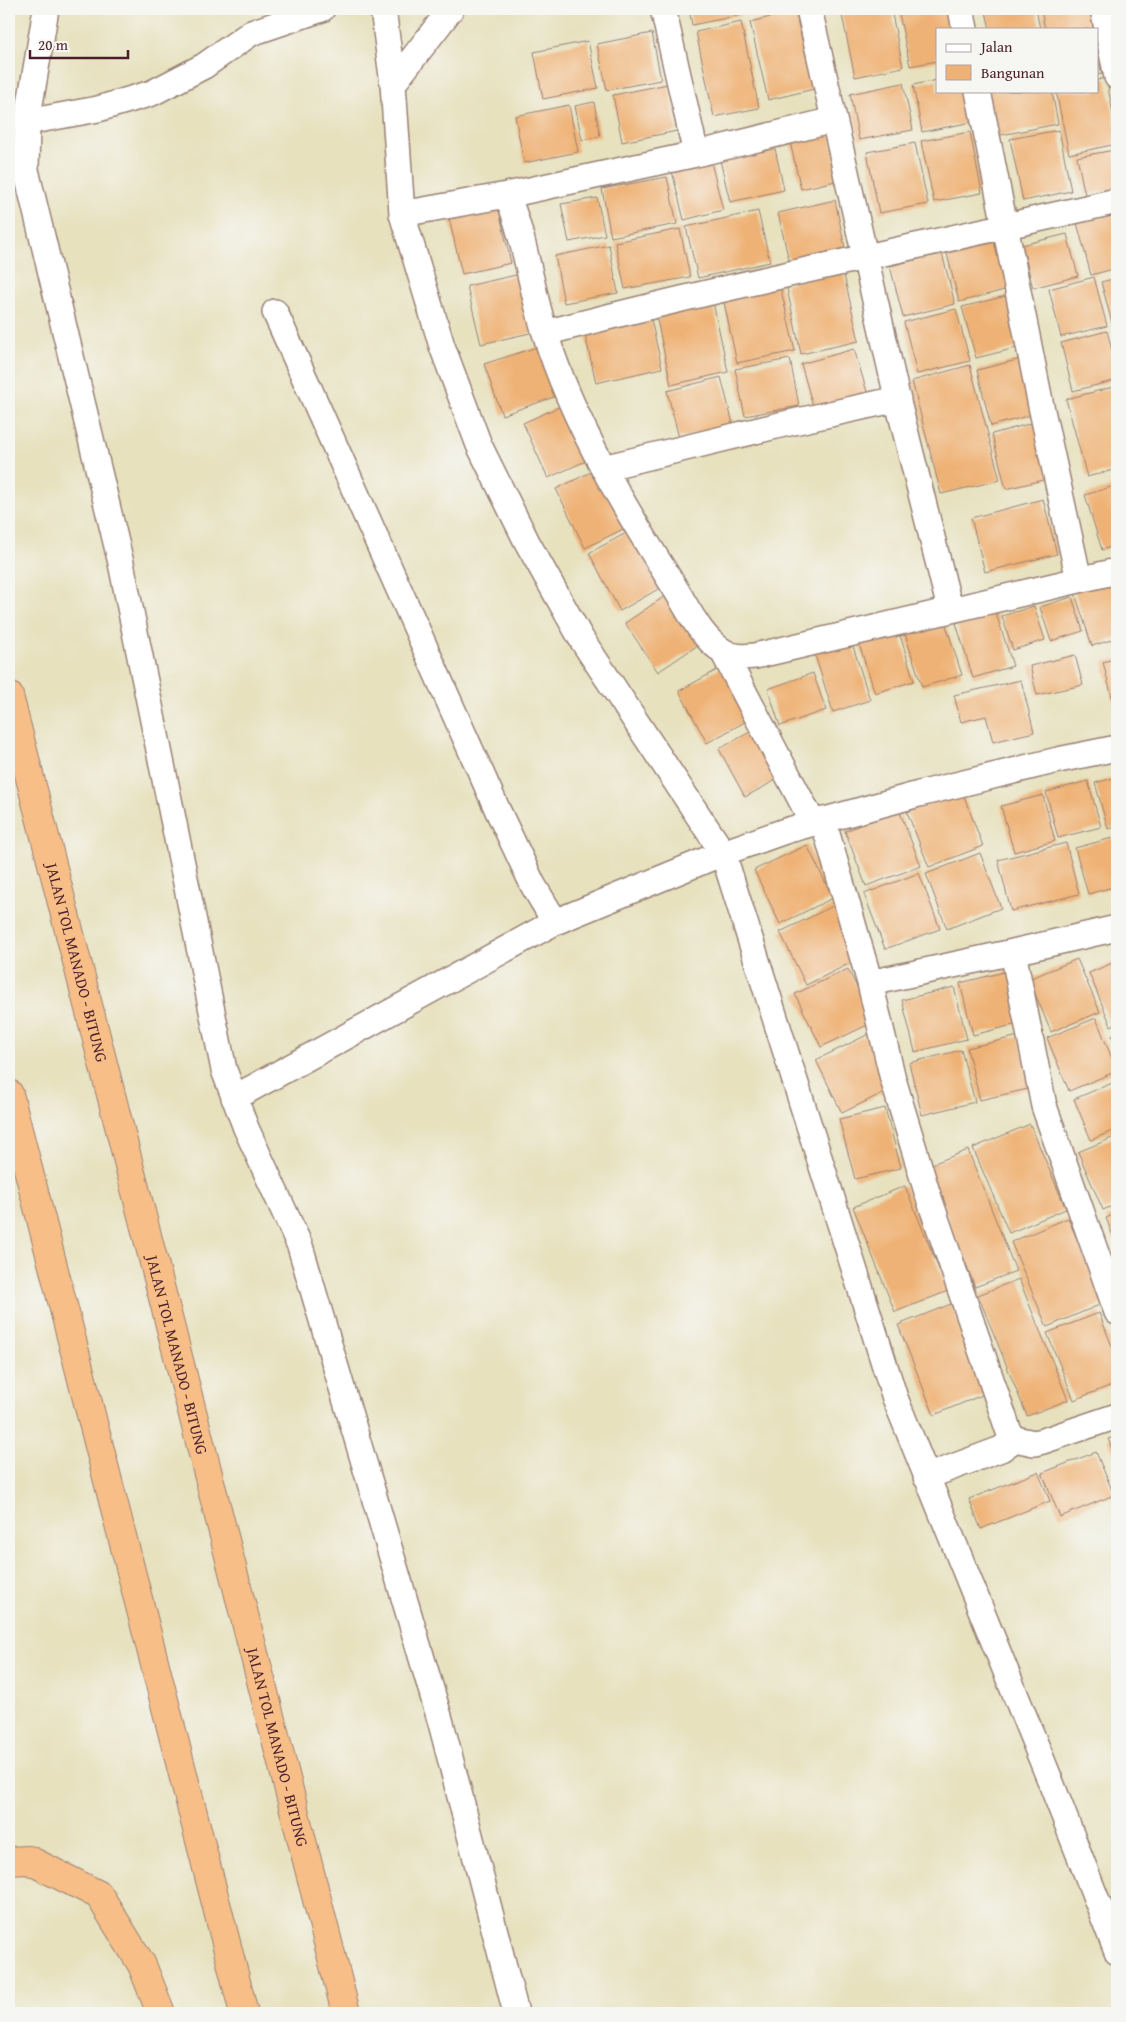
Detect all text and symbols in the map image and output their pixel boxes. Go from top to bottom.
scale bar [30,28,128,60]
legend [936,28,1098,92]
text: 20 m [38,34,69,55]
text: Jalan [979,36,1013,57]
text: Bangunan [981,62,1045,83]
street label: JALAN TOL MANADO - BITUNG [40,858,114,1065]
street label: JALAN TOL MANADO - BITUNG [140,1251,215,1457]
street label: JALAN TOL MANADO - BITUNG [240,1643,315,1850]

